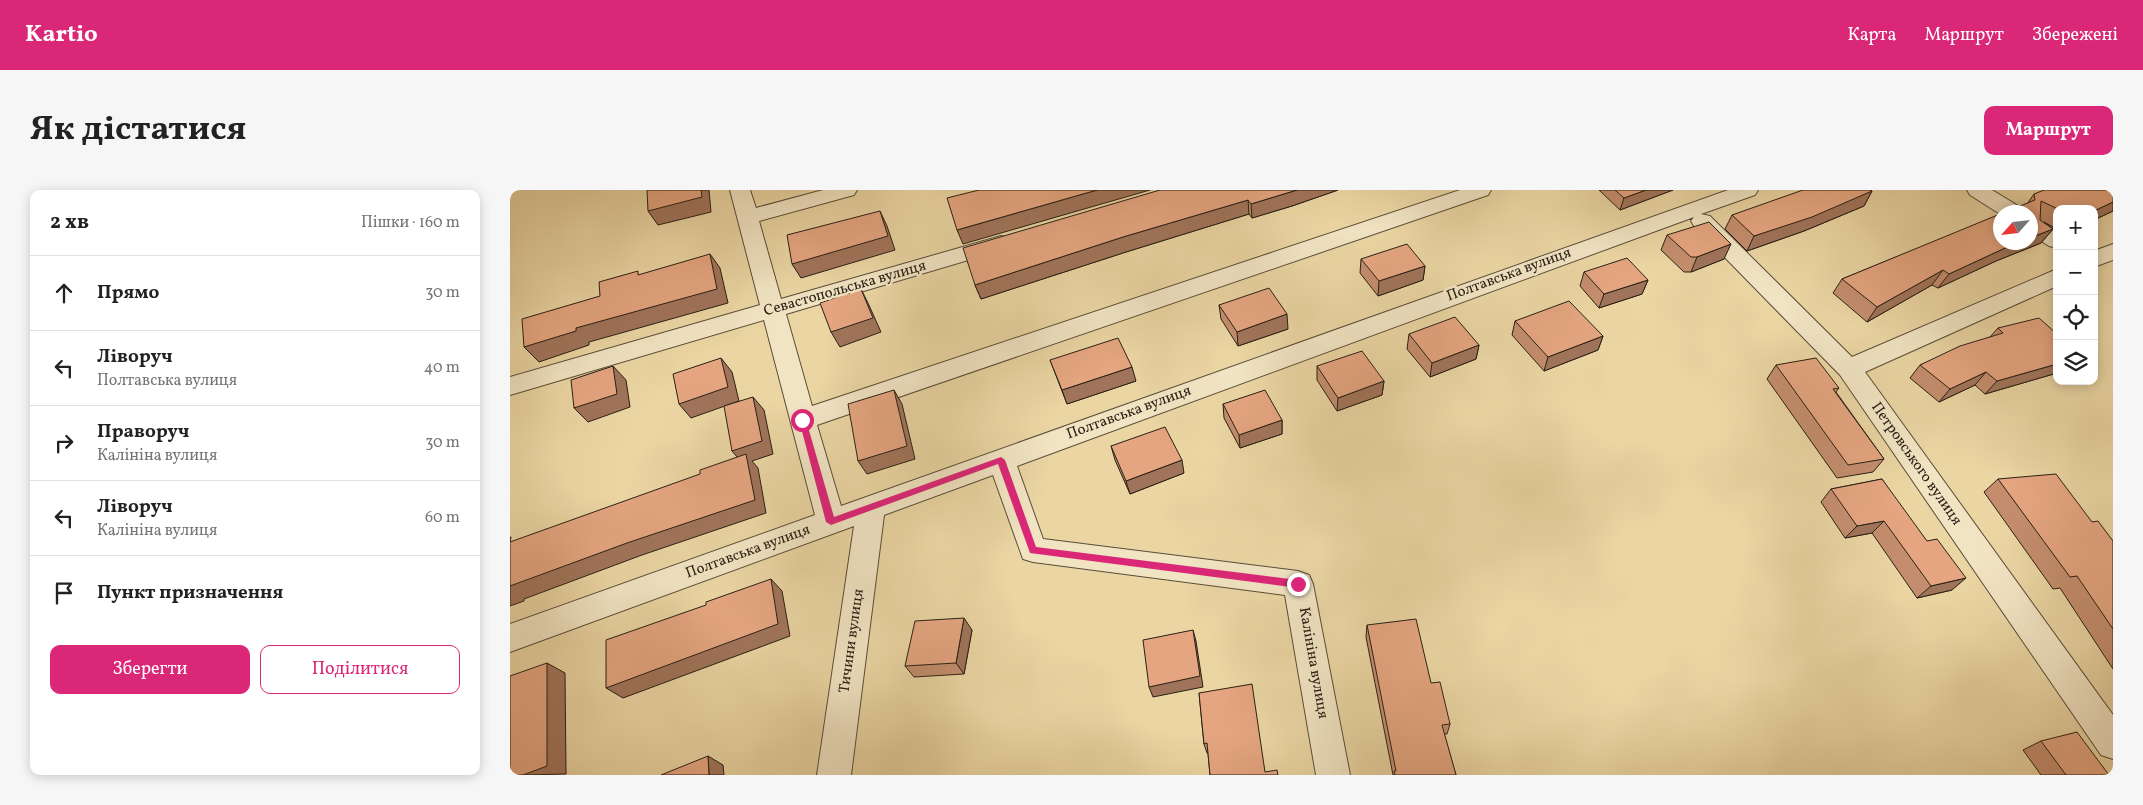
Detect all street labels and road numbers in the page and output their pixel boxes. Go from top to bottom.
street label: Полтавська вулиця [1444,243,1574,307]
street label: Севастопольська вулиця [761,256,929,322]
street label: Полтавська вулиця [1064,381,1194,445]
street label: Петровського вулиця [1866,398,1967,530]
street label: Полтавська вулиця [683,520,813,584]
street label: Тичини вулиця [834,587,870,694]
street label: Калініна вулиця [1293,606,1333,721]

